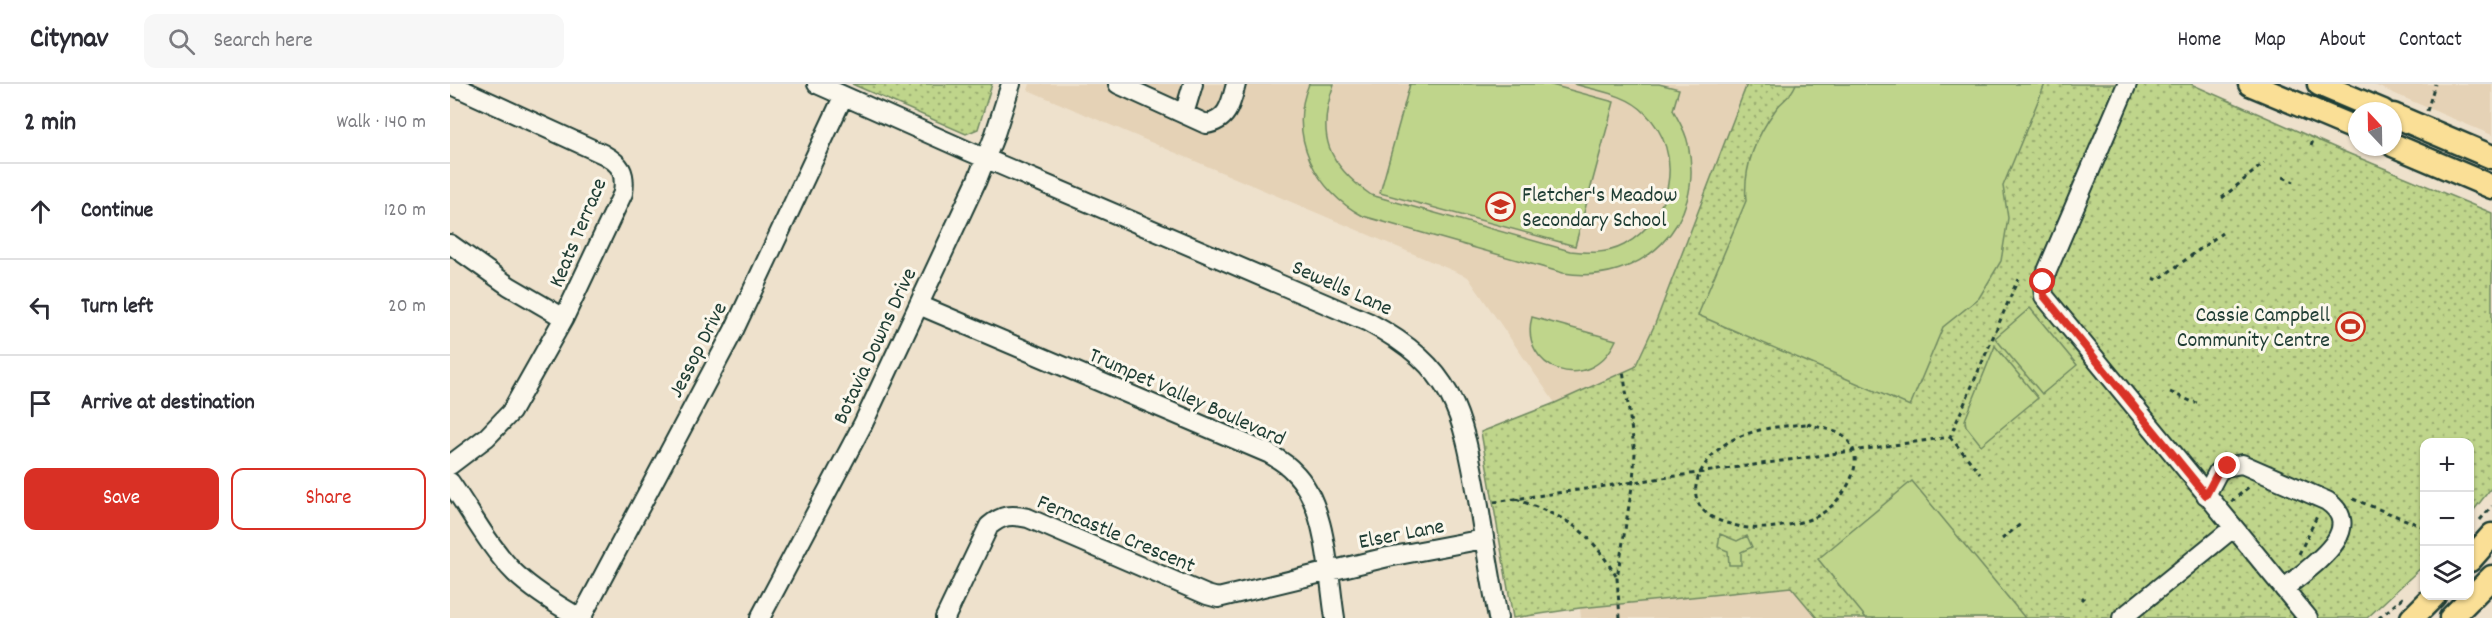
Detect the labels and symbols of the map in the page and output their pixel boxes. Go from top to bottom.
north arrow [2348,102,2402,156]
street label: Keats Terrace [542,174,616,293]
place label: Fletcher's Meadow Secondary School [1522,181,1677,237]
school or university icon: Fletcher's Meadow Secondary School [1485,190,1517,222]
street label: Sewells Lane [1286,253,1397,325]
street label: Botavia Downs Drive [826,263,926,430]
route start [2029,268,2055,294]
street label: Jessop Drive [662,297,736,404]
place label: Cassie Campbell Community Centre [2177,301,2330,357]
sports icon: Cassie Campbell Community Centre [2335,310,2367,342]
street label: Trumpet Valley Boulevard [1083,341,1290,455]
route end [2214,452,2240,478]
street label: Ferncastle Crescent [1032,488,1200,583]
street label: Elser Lane [1356,512,1447,559]

